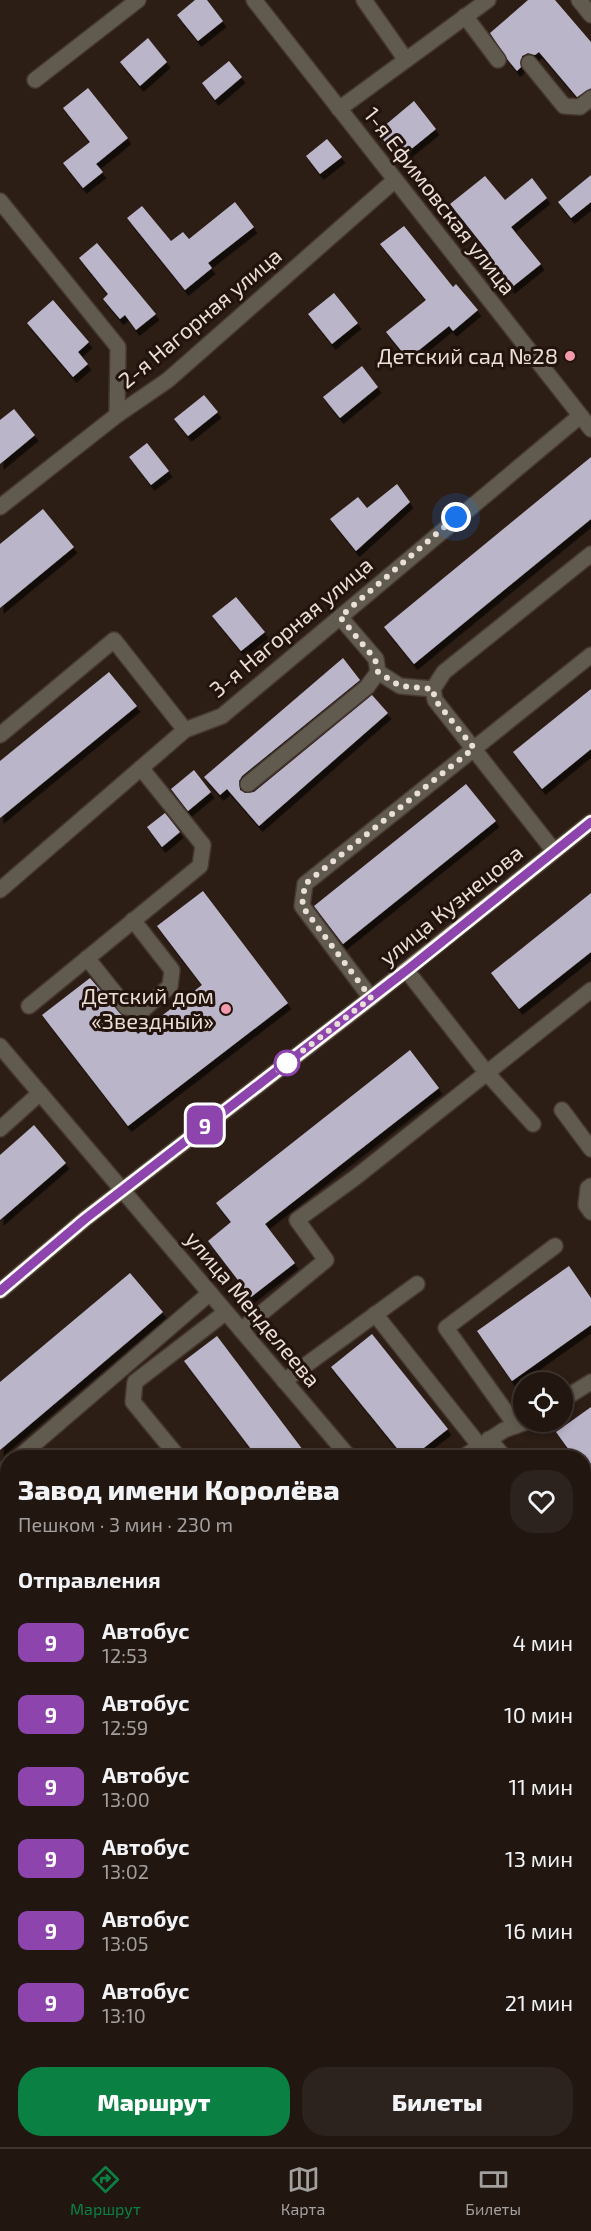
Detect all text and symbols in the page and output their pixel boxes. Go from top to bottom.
street label: 1-я Ефимовская улица [359,101,522,300]
street label: 2-я Нагорная улица [113,242,287,394]
place label: Детский сад №28 [377,342,558,368]
marker: Детский сад №28 [563,349,577,363]
your location [441,502,471,532]
street label: 3-я Нагорная улица [204,551,378,703]
street label: улица Кузнецова [374,839,528,971]
place label: Детский дом «Звездный» [82,982,214,1033]
marker: Детский дом «Звездный» [219,1002,233,1016]
unlabelled marker [274,1050,300,1076]
line badge: 9 [186,1106,224,1144]
text: 9 [199,1113,211,1138]
street label: улица Менделеева [180,1225,327,1392]
map controls [513,1372,573,1432]
button: locate [513,1372,573,1432]
button: heart [510,1470,573,1533]
text: Завод имени Королёва [18,1472,340,1506]
text: Пешком · 3 мин · 230 m [18,1512,233,1536]
text: Отправления [18,1566,161,1592]
text: Автобус [102,1617,190,1643]
text: 4 мин [512,1629,573,1655]
text: 9 [45,1630,57,1655]
text: 12:53 [102,1643,148,1667]
text: Автобус [102,1689,190,1715]
text: 10 мин [504,1701,573,1727]
text: 9 [45,1702,57,1727]
text: 12:59 [102,1715,148,1739]
text: Автобус [102,1761,190,1787]
text: 11 мин [508,1773,573,1799]
text: 9 [45,1774,57,1799]
text: 13:00 [102,1787,150,1811]
text: Автобус [102,1833,190,1859]
text: 13 мин [505,1845,573,1871]
text: 9 [45,1846,57,1871]
text: 13:02 [102,1859,149,1883]
text: Автобус [102,1905,190,1931]
text: 16 мин [505,1917,573,1943]
text: 9 [45,1918,57,1943]
text: 13:05 [102,1931,149,1955]
text: Автобус [102,1977,190,2003]
text: 21 мин [505,1989,573,2015]
text: 9 [45,1990,57,2015]
text: 13:10 [102,2003,146,2027]
button: Маршрут [18,2067,290,2136]
button: Билеты [302,2067,573,2136]
tab: Маршрут [70,2163,141,2218]
tab: Карта [281,2163,325,2218]
tab: Билеты [465,2163,521,2218]

